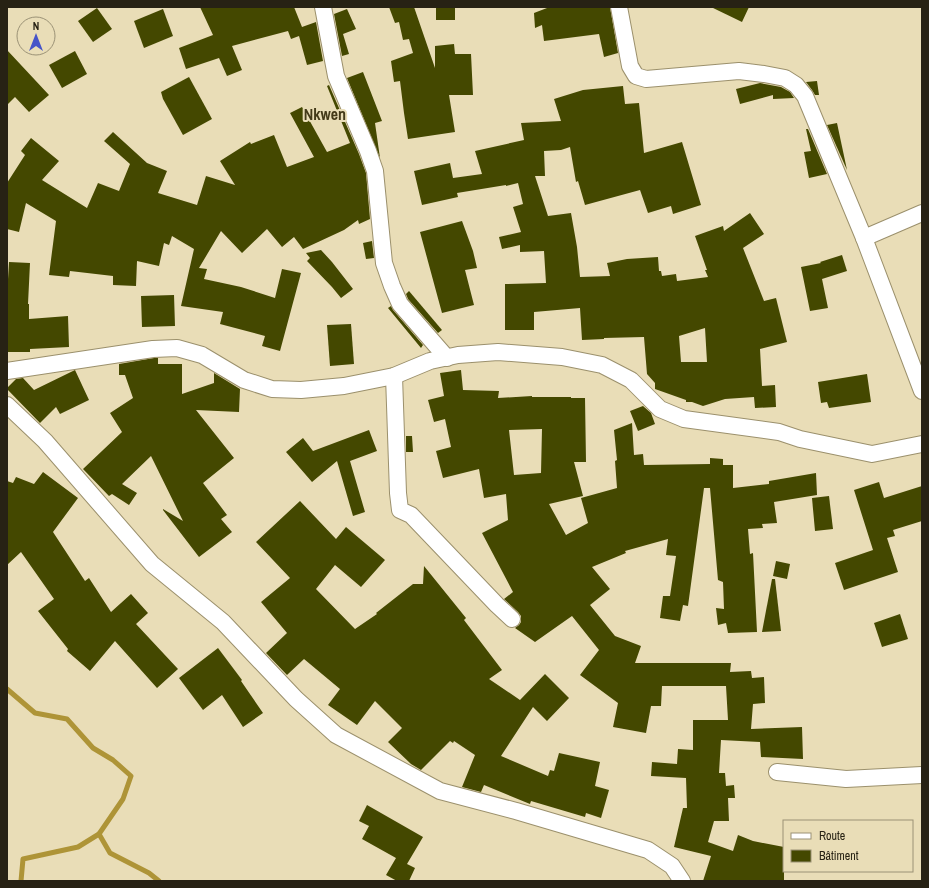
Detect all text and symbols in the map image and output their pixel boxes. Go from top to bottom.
north arrow [16,16,56,56]
text: N [33,19,39,33]
district label: Nkwen [304,103,346,125]
legend [783,820,913,872]
text: Route [819,828,845,844]
text: Bâtiment [819,848,859,864]

